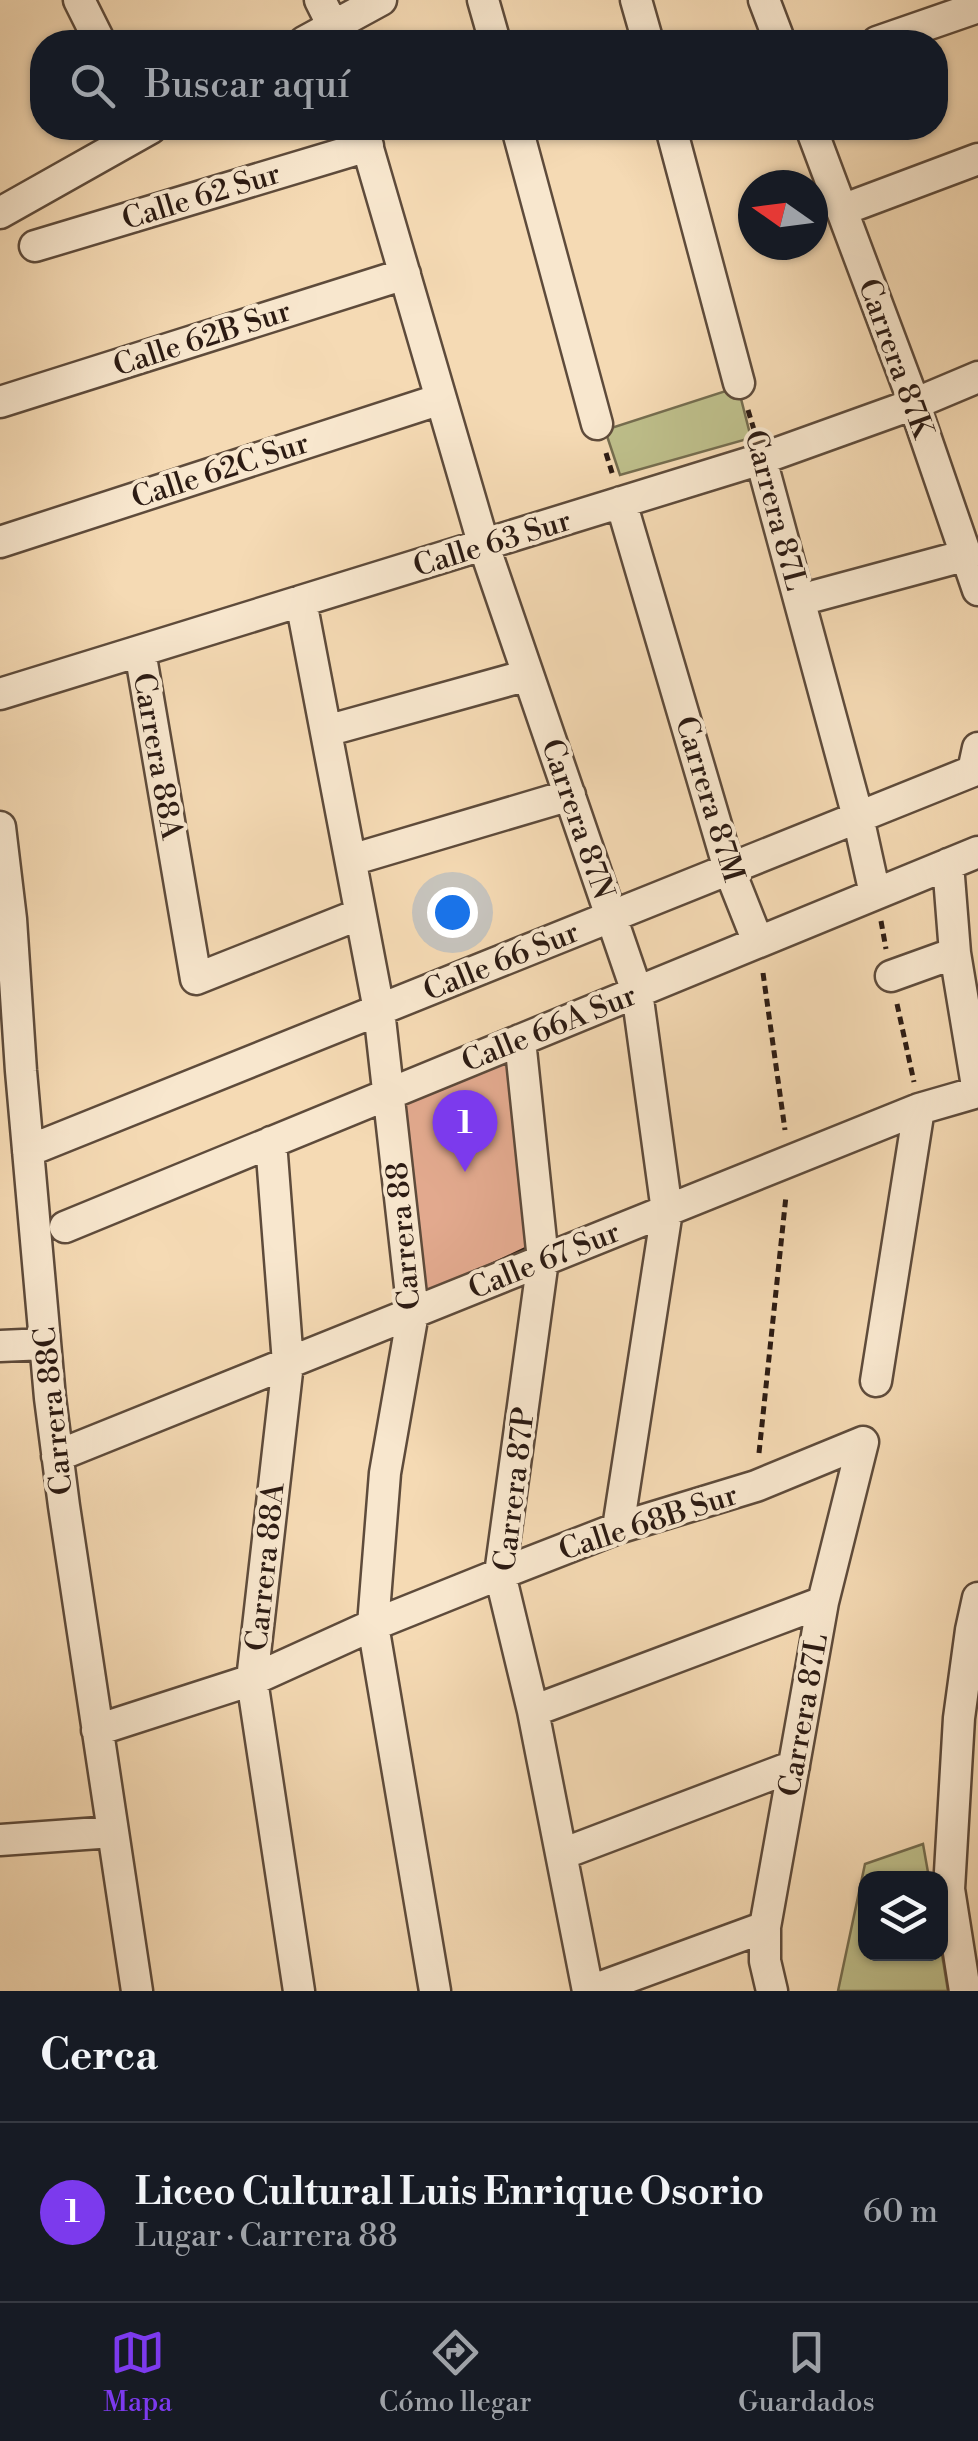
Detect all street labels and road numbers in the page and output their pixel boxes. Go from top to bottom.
street label: Calle 62 Sur [117,155,285,239]
street label: Carrera 87K [849,274,942,445]
street label: Calle 62B Sur [109,292,296,386]
street label: Calle 62C Sur [127,424,314,517]
street label: Carrera 87L [735,426,815,595]
street label: Calle 63 Sur [409,502,576,586]
street label: Carrera 88A [124,670,191,844]
street label: Carrera 87M [666,712,752,887]
street label: Carrera 87N [532,734,622,904]
street label: Calle 66 Sur [418,913,585,1010]
street label: Calle 66A Sur [456,977,642,1081]
street label: Carrera 88 [379,1160,429,1311]
street label: Calle 67 Sur [463,1213,626,1309]
street label: Carrera 88C [26,1325,82,1497]
street label: Carrera 87P [486,1405,544,1573]
street label: Calle 68B Sur [554,1476,743,1570]
street label: Carrera 88A [238,1480,294,1653]
street label: Carrera 87L [771,1631,837,1799]

